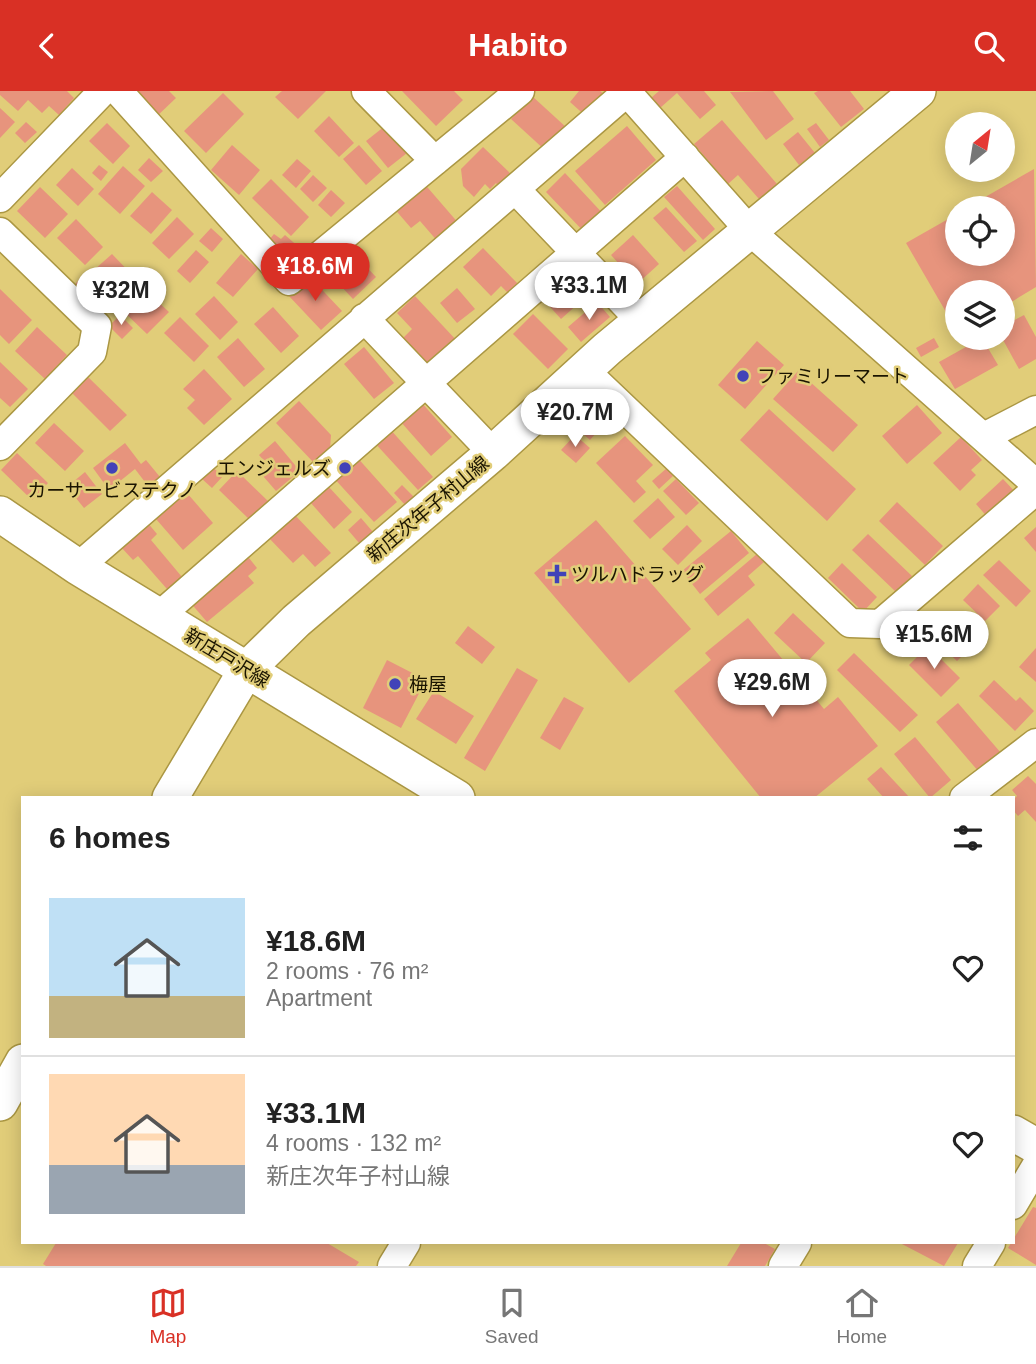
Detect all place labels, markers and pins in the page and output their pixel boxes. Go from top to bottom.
pin: ¥18.6M [258,243,372,303]
pin: ¥33.1M [532,263,646,322]
pin: ¥32M [80,267,162,327]
place label: ファミリーマート [757,366,909,387]
marker: ファミリーマート [735,368,751,384]
pin: ¥20.7M [518,389,632,449]
place label: エンジェルズ [217,458,331,479]
marker: カーサービステクノ [104,460,120,476]
marker: エンジェルズ [337,460,353,476]
place label: カーサービステクノ [27,480,197,501]
place label: ツルハドラッグ [571,564,704,585]
marker: ツルハドラッグ [549,566,565,582]
pin: ¥15.6M [877,611,991,671]
pin: ¥29.6M [715,659,829,719]
place label: 梅屋 [409,674,447,695]
marker: 梅屋 [387,676,403,692]

